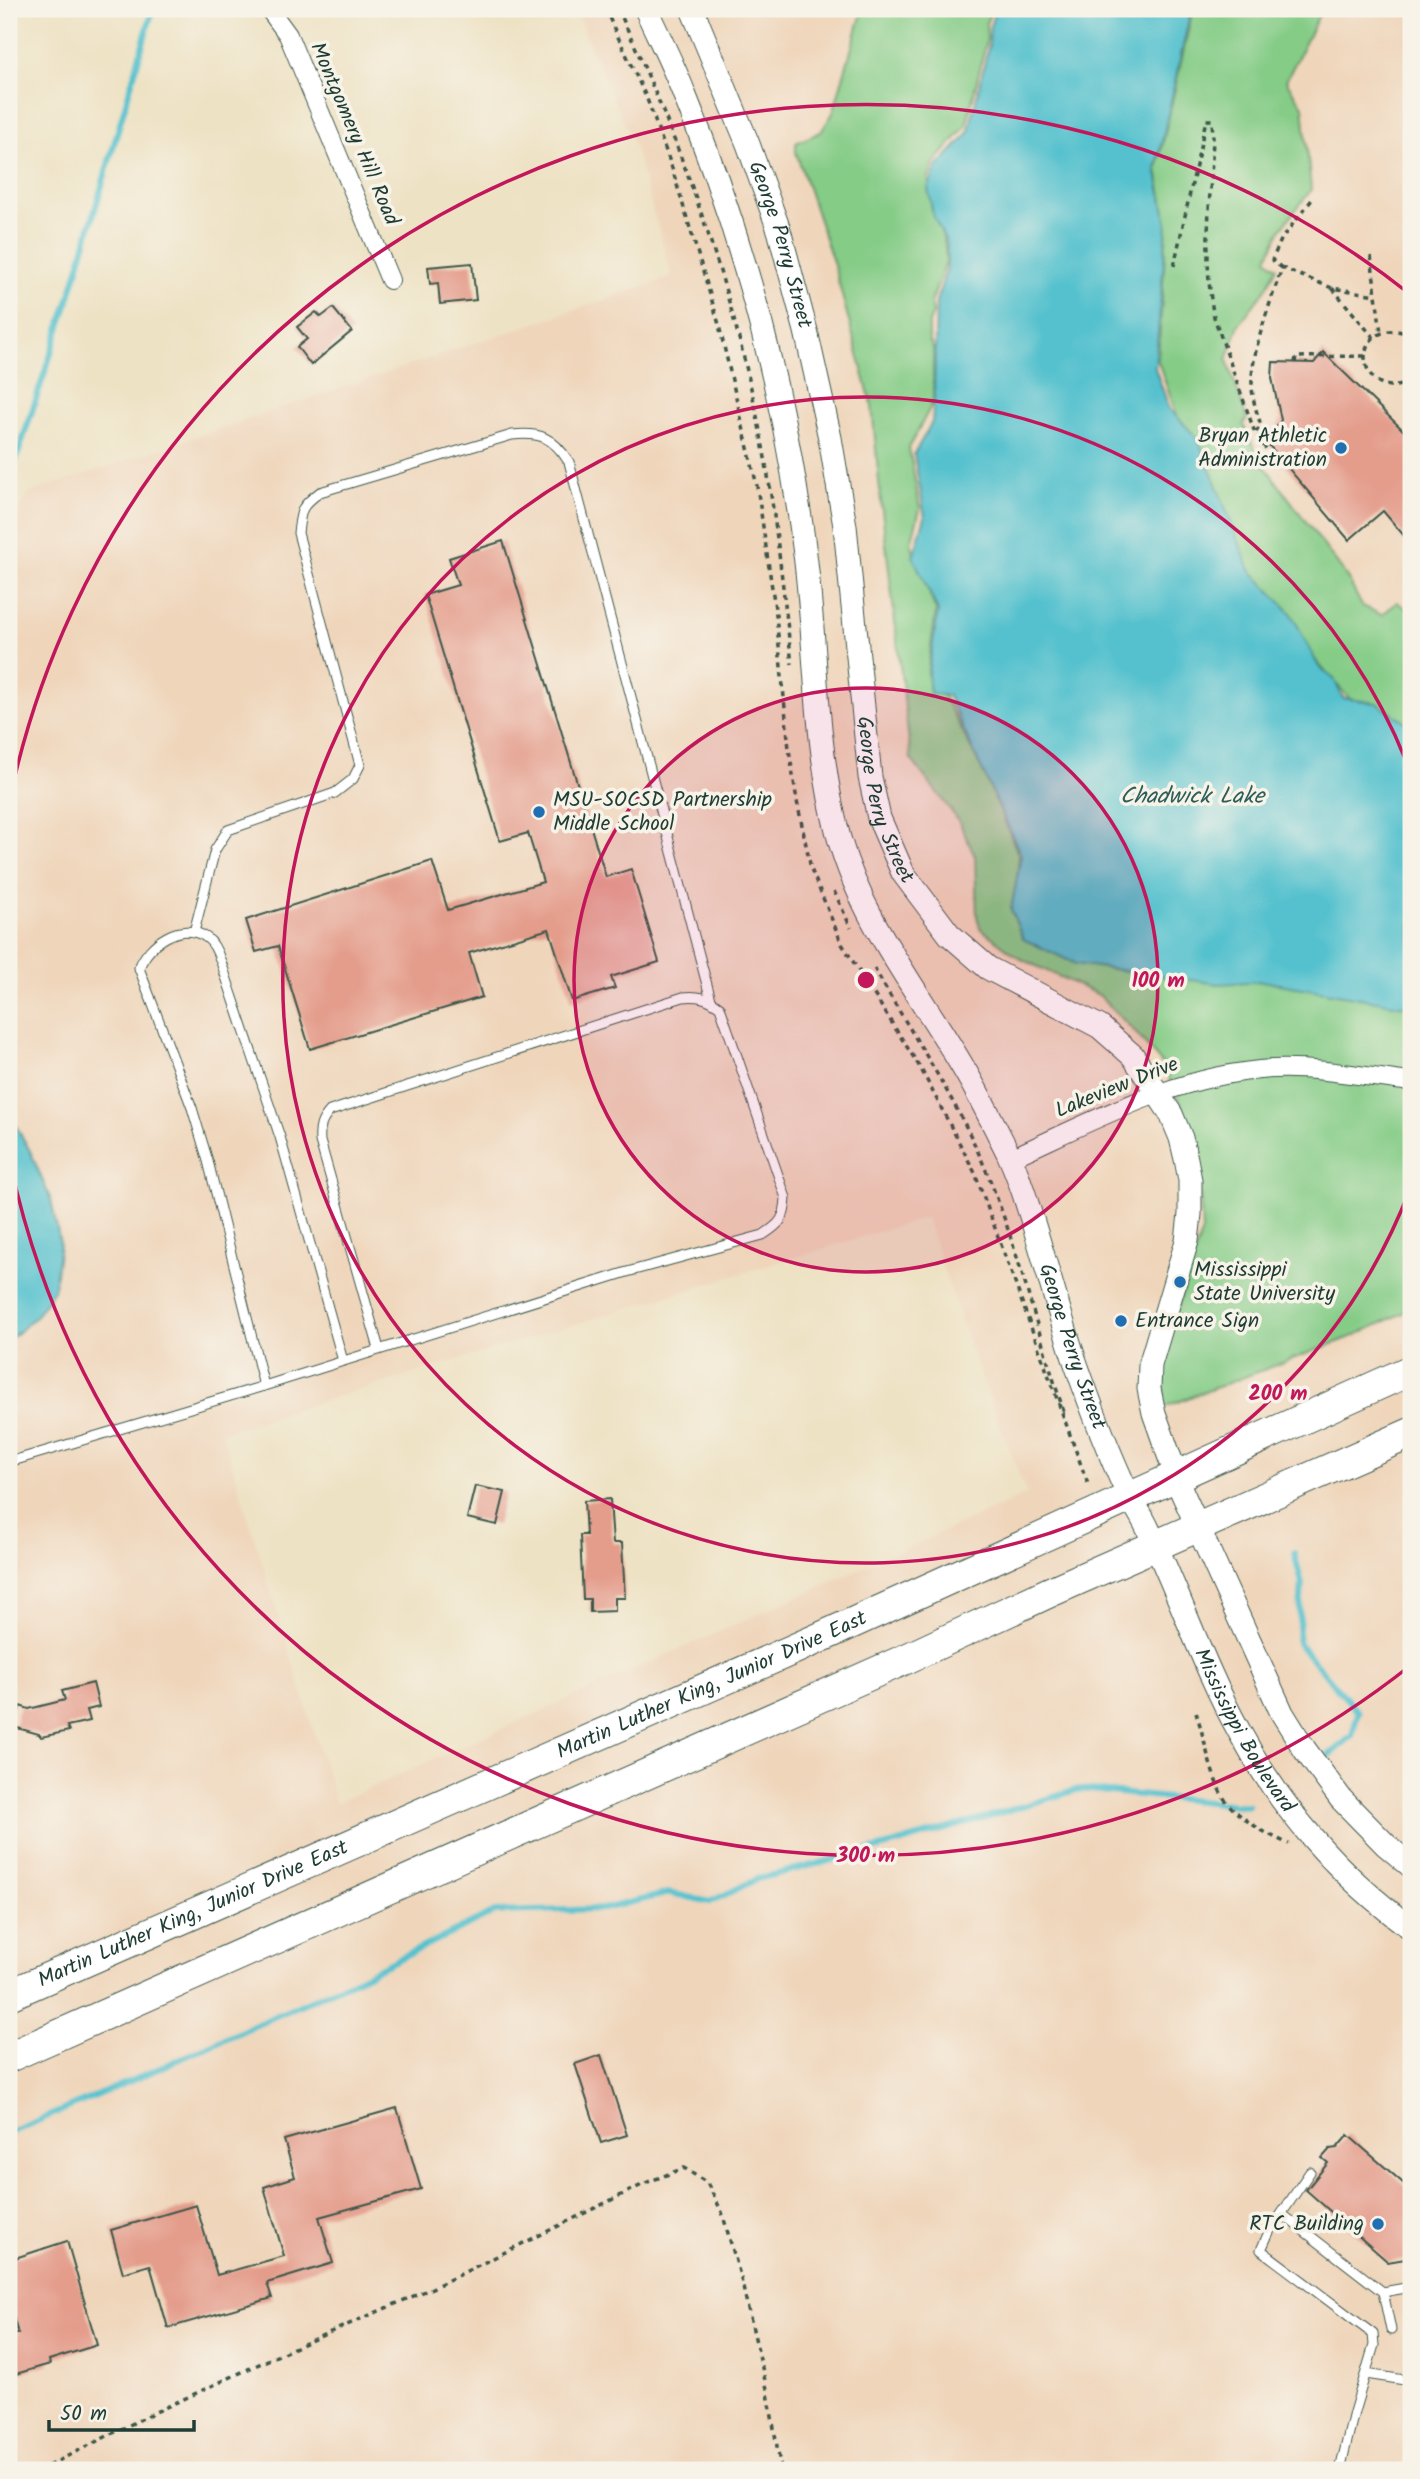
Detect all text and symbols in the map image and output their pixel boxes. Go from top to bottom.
street label: Montgomery Hill Road [300,37,408,231]
street label: George Perry Street [739,157,821,333]
place label: Bryan Athletic Administration [1198,420,1327,477]
marker: Bryan Athletic Administration [1333,440,1349,456]
street label: George Perry Street [848,715,923,892]
water label: Chadwick Lake [1120,779,1267,815]
place label: MSU-SOCSD Partnership Middle School [553,784,772,841]
marker: MSU-SOCSD Partnership Middle School [531,804,547,820]
text: 100 m [1131,965,1185,998]
centre of rings [854,968,878,992]
street label: Lakeview Drive [1050,1048,1184,1128]
place label: Mississippi State University [1194,1254,1335,1311]
street label: George Perry Street [1030,1260,1116,1435]
marker: Mississippi State University [1172,1274,1188,1290]
place label: Entrance Sign [1135,1305,1259,1338]
marker: Entrance Sign [1113,1313,1129,1329]
text: 200 m [1248,1378,1308,1411]
street label: Martin Luther King, Junior Drive East [551,1602,873,1768]
street label: Mississippi Boulevard [1185,1643,1304,1821]
street label: Martin Luther King, Junior Drive East [32,1831,354,1997]
text: 300 m [836,1840,895,1873]
place label: RTC Building [1249,2208,1364,2241]
marker: RTC Building [1370,2216,1386,2232]
scale bar [49,2388,194,2432]
text: 50 m [60,2398,107,2431]

